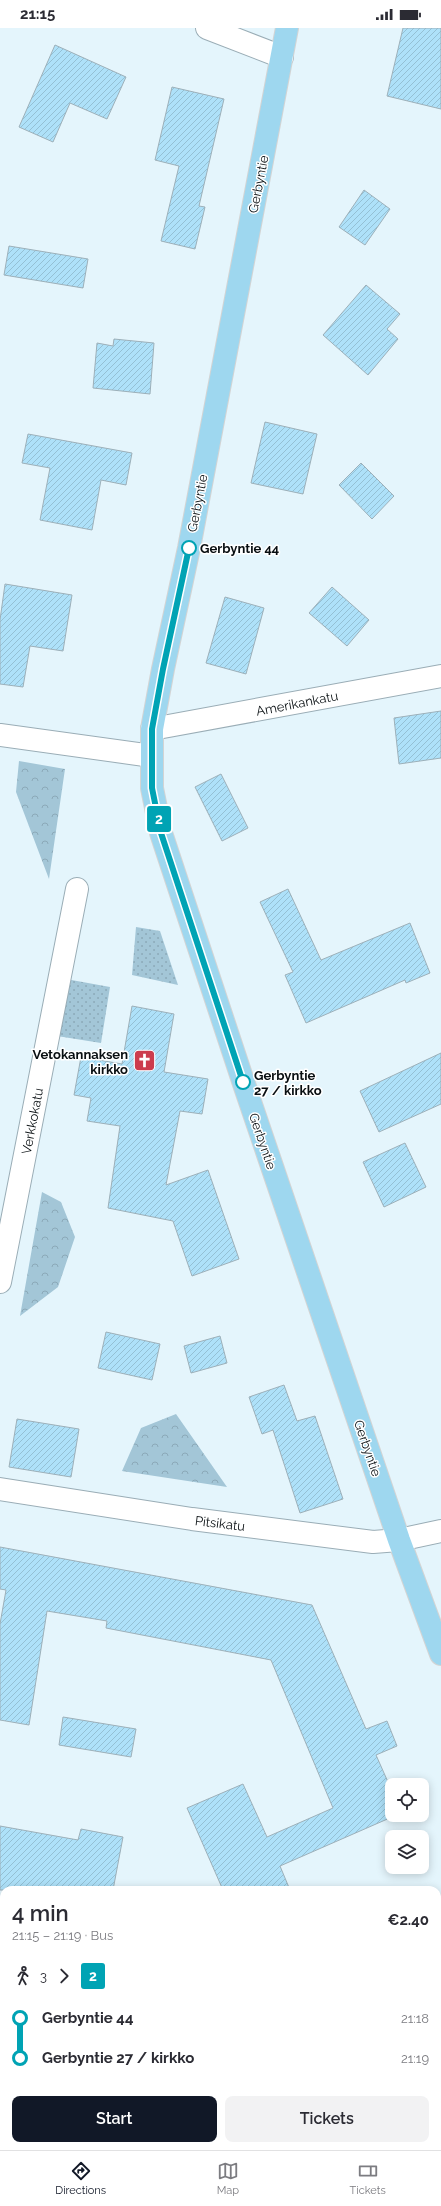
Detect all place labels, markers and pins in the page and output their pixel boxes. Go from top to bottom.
marker: Gerbyntie 44 [181,540,197,556]
place label: Gerbyntie 44 [200,541,279,556]
place label: Vetokannaksen kirkko [33,1047,128,1077]
church icon: Vetokannaksen kirkko [131,1048,157,1074]
place label: Gerbyntie 27 / kirkko [254,1068,322,1098]
marker: Gerbyntie 27 / kirkko [235,1074,251,1090]

